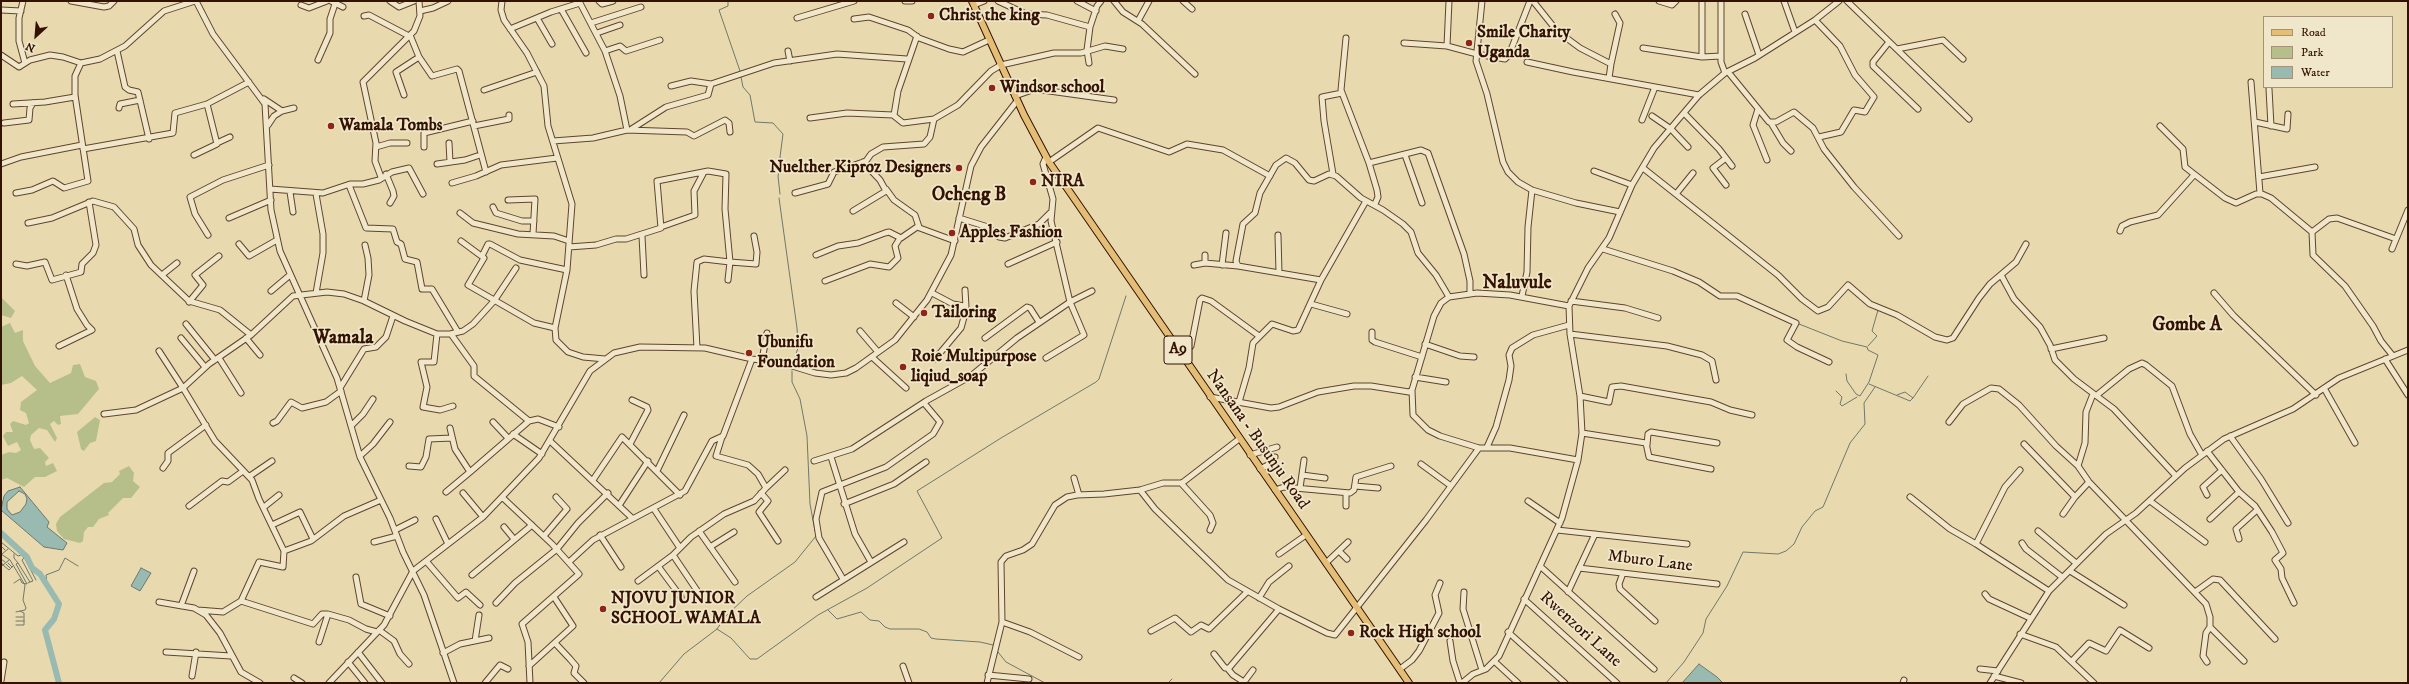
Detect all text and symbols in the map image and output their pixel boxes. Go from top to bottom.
place label: Christ the king [939,6,1040,26]
marker: Christ the king [926,11,936,21]
north arrow [16,16,56,56]
legend [2263,16,2393,88]
place label: Smile Charity Uganda [1477,23,1570,63]
text: Road [2301,25,2326,40]
marker: Smile Charity Uganda [1464,38,1474,48]
text: N [24,39,38,55]
text: Park [2301,45,2323,60]
text: Water [2301,65,2330,80]
place label: Windsor school [1000,78,1105,98]
marker: Windsor school [987,83,997,93]
place label: Wamala Tombs [339,116,442,136]
marker: Wamala Tombs [326,121,336,131]
place label: Nuelther Kiproz Designers [770,158,951,178]
marker: Nuelther Kiproz Designers [954,163,964,173]
place label: NIRA [1041,172,1084,192]
marker: NIRA [1028,177,1038,187]
district label: Ocheng B [932,185,1006,207]
place label: Apples Fashion [960,223,1062,243]
marker: Apples Fashion [947,228,957,238]
district label: Naluvule [1482,273,1552,295]
place label: Tailoring [932,303,996,323]
marker: Tailoring [919,308,929,318]
district label: Gombe A [2152,315,2222,337]
district label: Wamala [313,328,373,350]
place label: Ubunifu Foundation [757,333,835,373]
road number: A9 [1164,336,1192,364]
place label: Roie Multipurpose liqiud_soap [911,347,1037,387]
marker: Ubunifu Foundation [744,348,754,358]
marker: Roie Multipurpose liqiud_soap [898,362,908,372]
street label: Nansana - Busunju Road [1201,366,1313,514]
street label: Mburo Lane [1606,547,1694,577]
street label: Rwenzori Lane [1535,588,1625,672]
place label: NJOVU JUNIOR SCHOOL WAMALA [611,589,761,629]
marker: NJOVU JUNIOR SCHOOL WAMALA [598,604,608,614]
place label: Rock High school [1359,623,1481,643]
marker: Rock High school [1346,628,1356,638]

